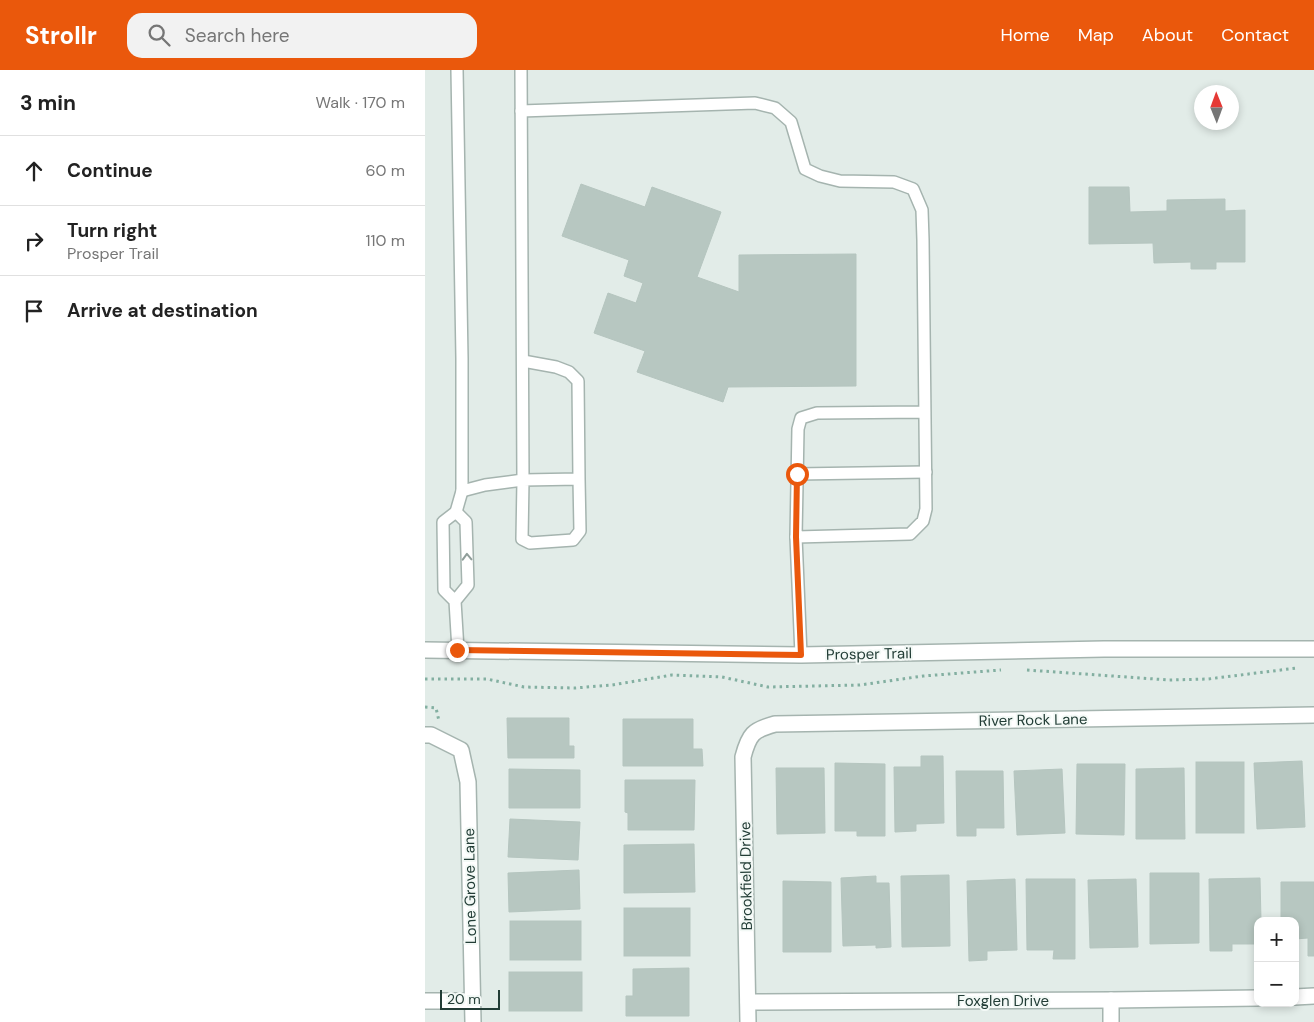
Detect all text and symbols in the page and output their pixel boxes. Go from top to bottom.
search box [127,13,477,58]
text: Strollr [25,20,97,51]
icon: search [145,21,173,49]
text: Search here [185,23,290,48]
text: Home [1000,23,1050,47]
text: Map [1078,23,1114,47]
text: About [1142,23,1193,47]
text: Contact [1221,23,1289,47]
north arrow [1194,85,1239,130]
text: 3 min [20,89,76,117]
text: Walk · 170 m [316,92,405,113]
icon: ahead [20,157,48,185]
text: Continue [67,158,153,183]
text: 60 m [365,160,405,181]
text: Turn right [67,218,157,243]
icon: right [20,227,48,255]
text: 110 m [366,230,405,251]
text: Prosper Trail [67,243,159,264]
icon: arrive [20,297,48,325]
text: Arrive at destination [67,298,258,323]
route start [786,463,809,486]
one-way arrow [462,553,472,560]
route end [446,639,469,662]
street label: Prosper Trail [826,643,912,665]
street label: River Rock Lane [978,709,1088,731]
street label: Brookfield Drive [735,821,757,931]
street label: Lone Grove Lane [459,828,481,944]
map controls [1254,917,1299,1007]
button: + [1254,917,1299,962]
button: − [1254,962,1299,1007]
scale bar [440,987,500,1010]
text: 20 m [447,990,481,1008]
street label: Foxglen Drive [957,991,1049,1011]

